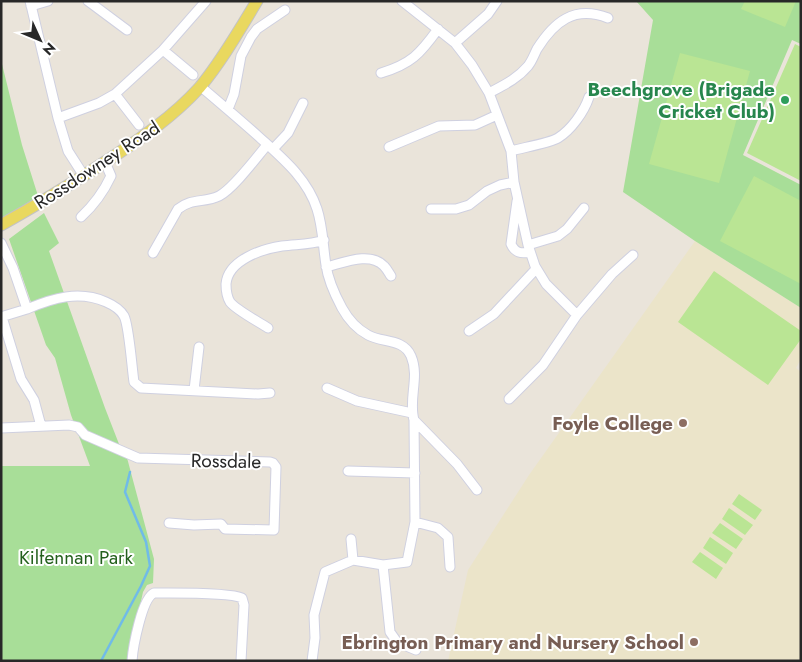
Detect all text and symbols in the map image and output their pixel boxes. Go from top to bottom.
north arrow [15,15,65,65]
text: N [38,38,60,60]
place label: Beechgrove (Brigade Cricket Club) [587,76,775,125]
marker: Beechgrove (Brigade Cricket Club) [779,94,791,106]
street label: Rossdowney Road [29,114,165,216]
place label: Foyle College [552,410,673,437]
marker: Foyle College [677,417,689,429]
street label: Rossdale [191,447,262,475]
park label: Kilfennan Park [19,544,134,571]
place label: Ebrington Primary and Nursery School [342,629,684,656]
marker: Ebrington Primary and Nursery School [688,636,700,648]

